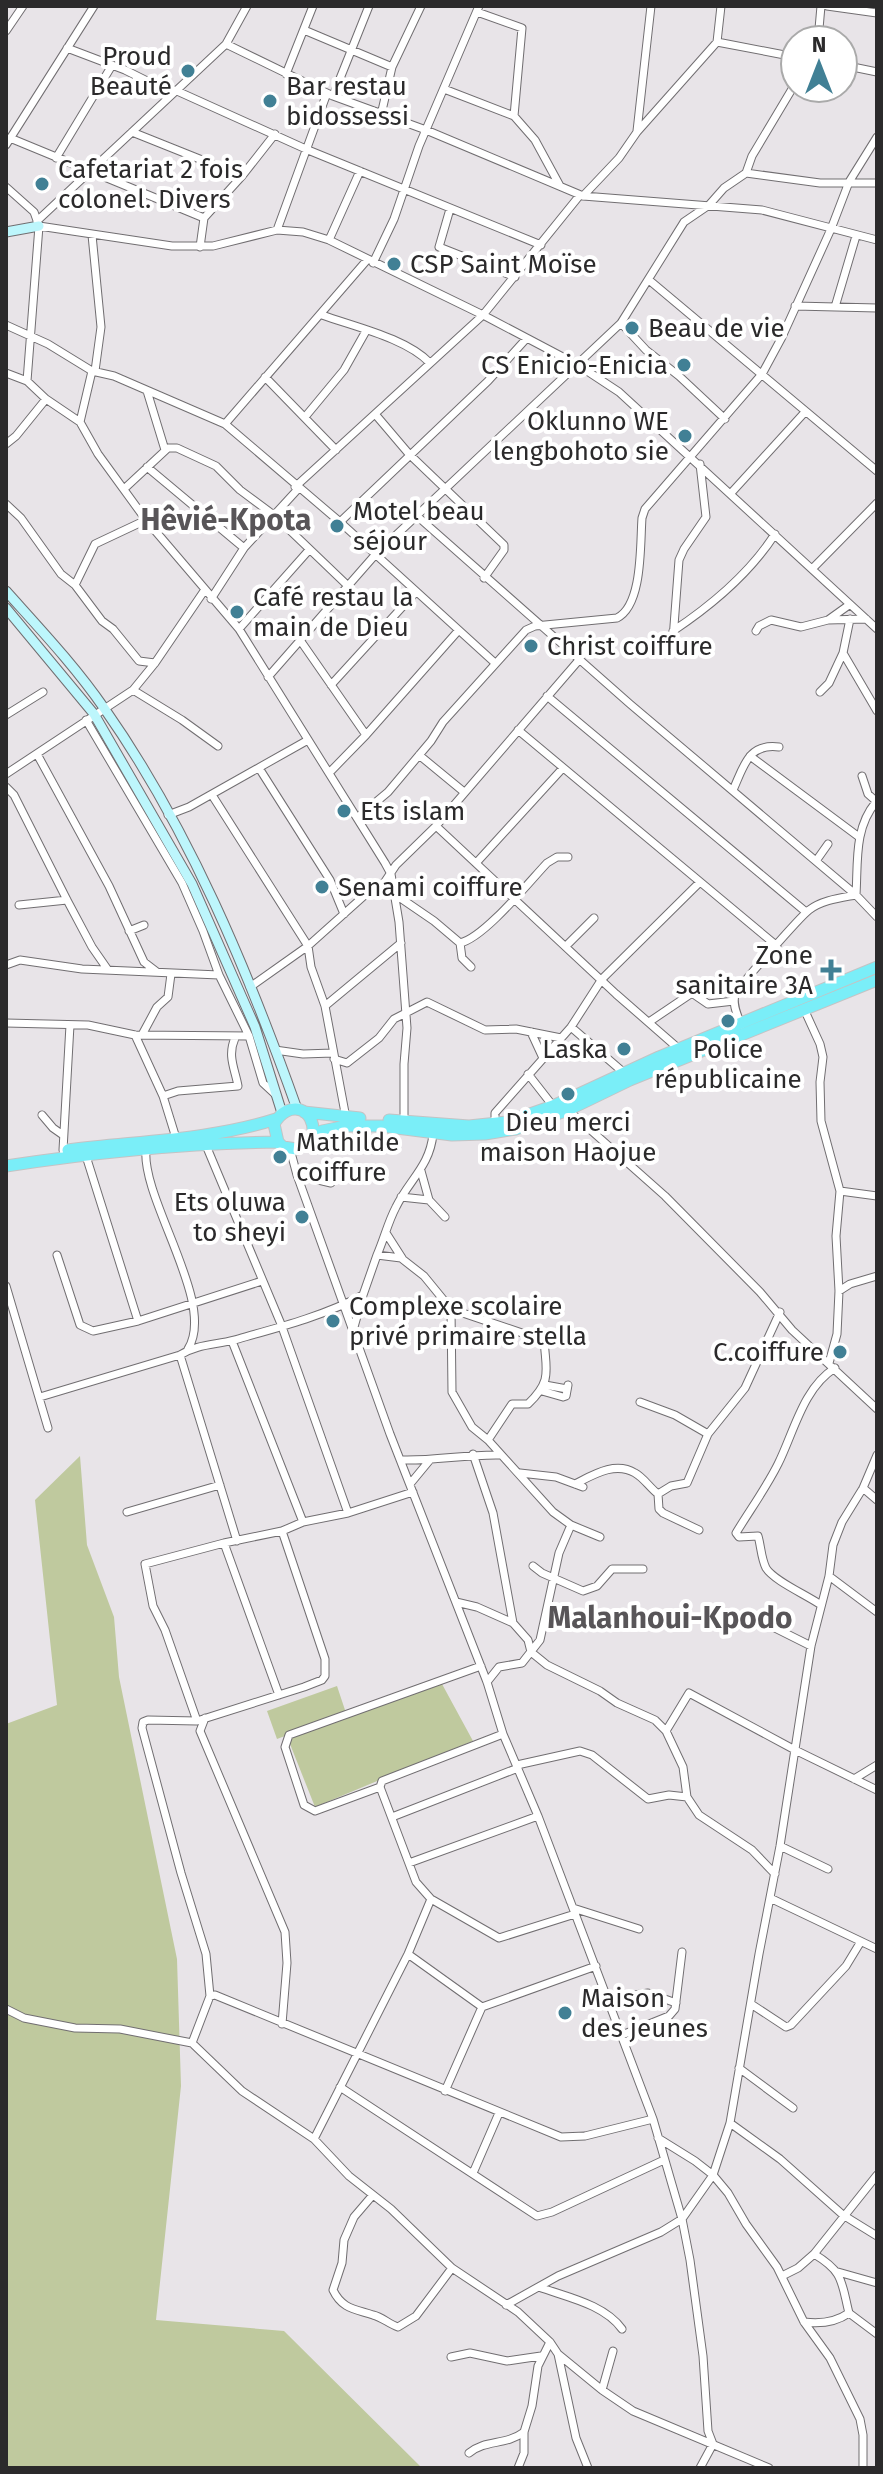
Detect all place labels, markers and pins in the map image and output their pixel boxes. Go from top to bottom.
place label: Proud Beauté [90,41,172,102]
marker: Proud Beauté [179,62,197,80]
place label: Bar restau bidossessi [286,71,409,132]
marker: Bar restau bidossessi [261,92,279,110]
place label: Cafetariat 2 fois colonel. Divers [58,154,243,215]
marker: Cafetariat 2 fois colonel. Divers [33,175,51,193]
place label: CSP Saint Moïse [410,249,597,280]
marker: CSP Saint Moïse [385,255,403,273]
place label: Beau de vie [648,313,785,344]
marker: Beau de vie [623,319,641,337]
place label: CS Enicio-Enicia [481,350,668,381]
marker: CS Enicio-Enicia [675,356,693,374]
place label: Oklunno WE lengbohoto sie [493,406,669,467]
marker: Oklunno WE lengbohoto sie [676,427,694,445]
place label: Motel beau séjour [353,496,485,557]
marker: Motel beau séjour [328,517,346,535]
place label: Café restau la main de Dieu [253,582,414,643]
marker: Café restau la main de Dieu [228,603,246,621]
place label: Christ coiffure [547,631,713,662]
marker: Christ coiffure [522,637,540,655]
place label: Ets islam [360,796,465,827]
marker: Ets islam [335,802,353,820]
place label: Senami coiffure [338,872,523,903]
marker: Senami coiffure [313,878,331,896]
place label: Zone sanitaire 3A [676,940,813,1001]
marker: Zone sanitaire 3A [820,959,842,981]
marker: Police républicaine [719,1012,737,1030]
place label: Laska [542,1034,608,1065]
place label: Police républicaine [654,1034,802,1095]
marker: Laska [615,1040,633,1058]
marker: Dieu merci maison Haojue [559,1085,577,1103]
place label: Dieu merci maison Haojue [480,1107,656,1168]
place label: Mathilde coiffure [296,1127,400,1188]
marker: Mathilde coiffure [271,1148,289,1166]
place label: Ets oluwa to sheyi [174,1187,286,1248]
marker: Ets oluwa to sheyi [293,1208,311,1226]
place label: Complexe scolaire privé primaire stella [349,1291,587,1352]
marker: Complexe scolaire privé primaire stella [324,1312,342,1330]
place label: C.coiffure [713,1337,824,1368]
marker: C.coiffure [831,1343,849,1361]
place label: Maison des jeunes [581,1983,708,2044]
marker: Maison des jeunes [556,2004,574,2022]

